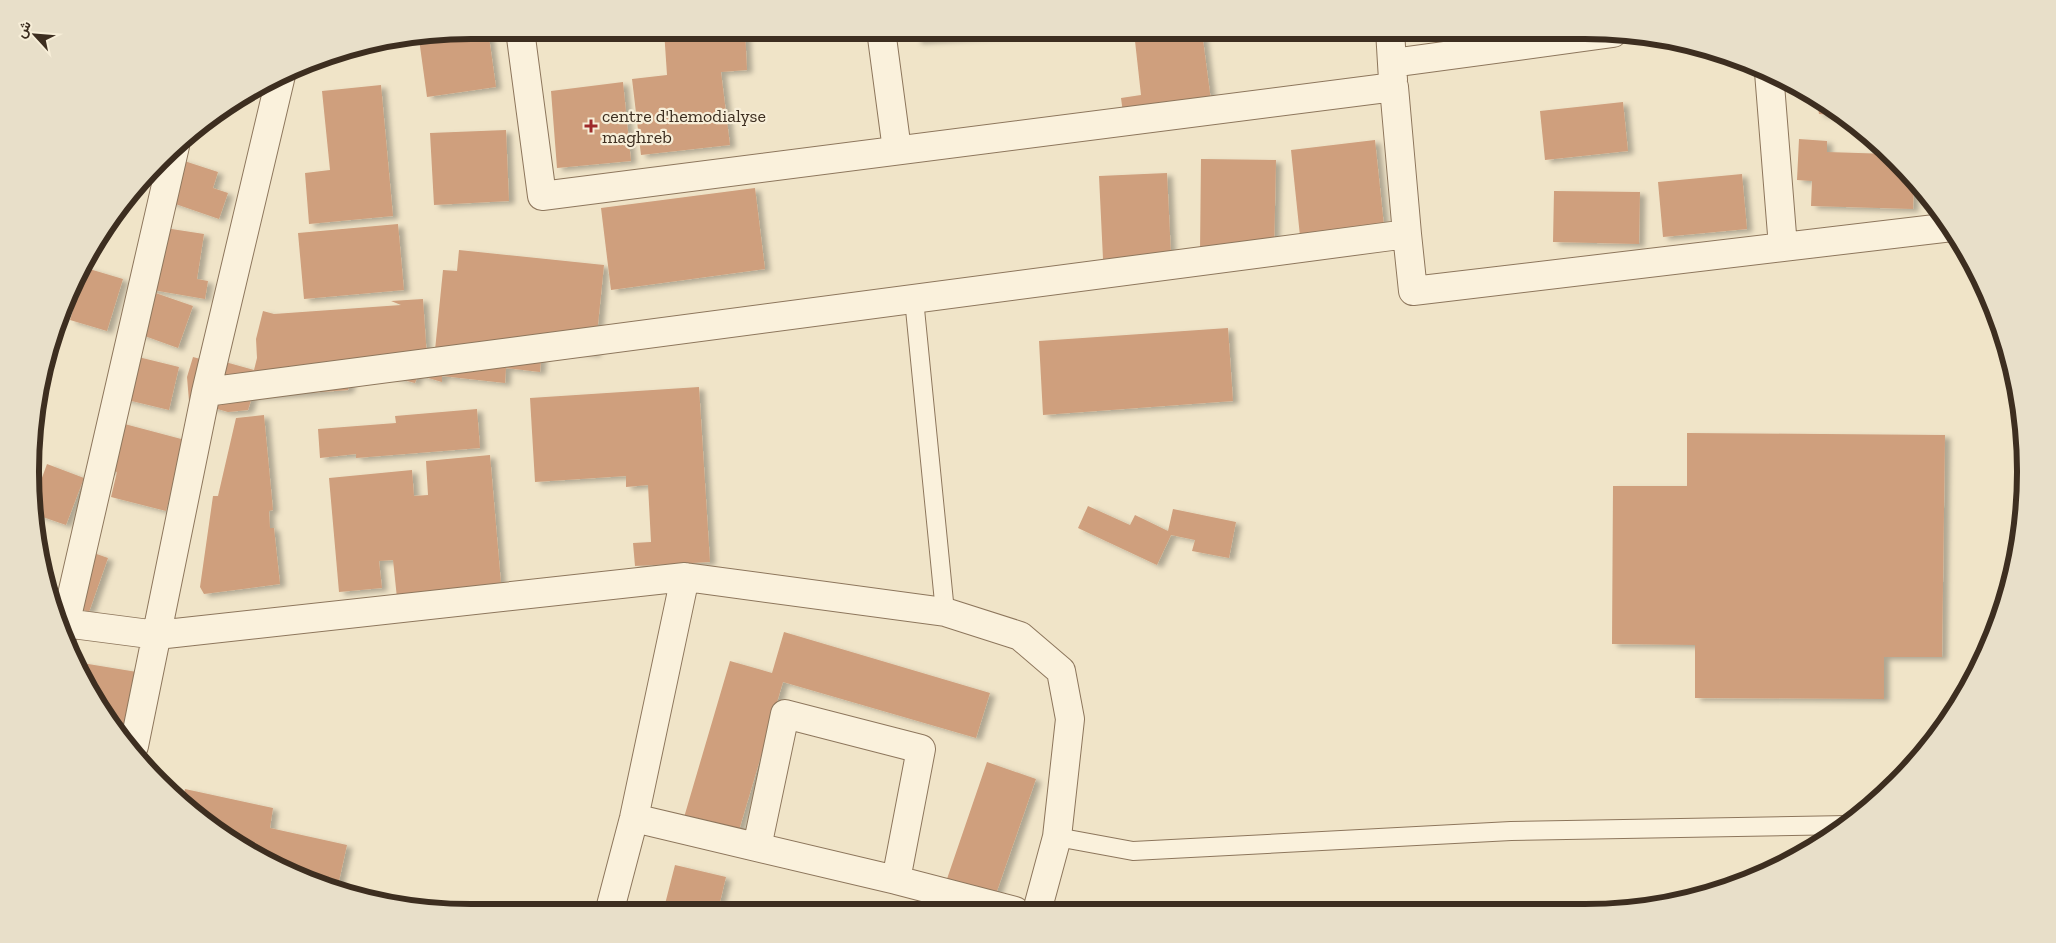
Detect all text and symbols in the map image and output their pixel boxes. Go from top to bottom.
north arrow [10,10,60,60]
text: ش [12,18,35,41]
place label: centre d'hemodialyse maghreb [602,105,766,148]
marker: centre d'hemodialyse maghreb [584,119,598,133]

